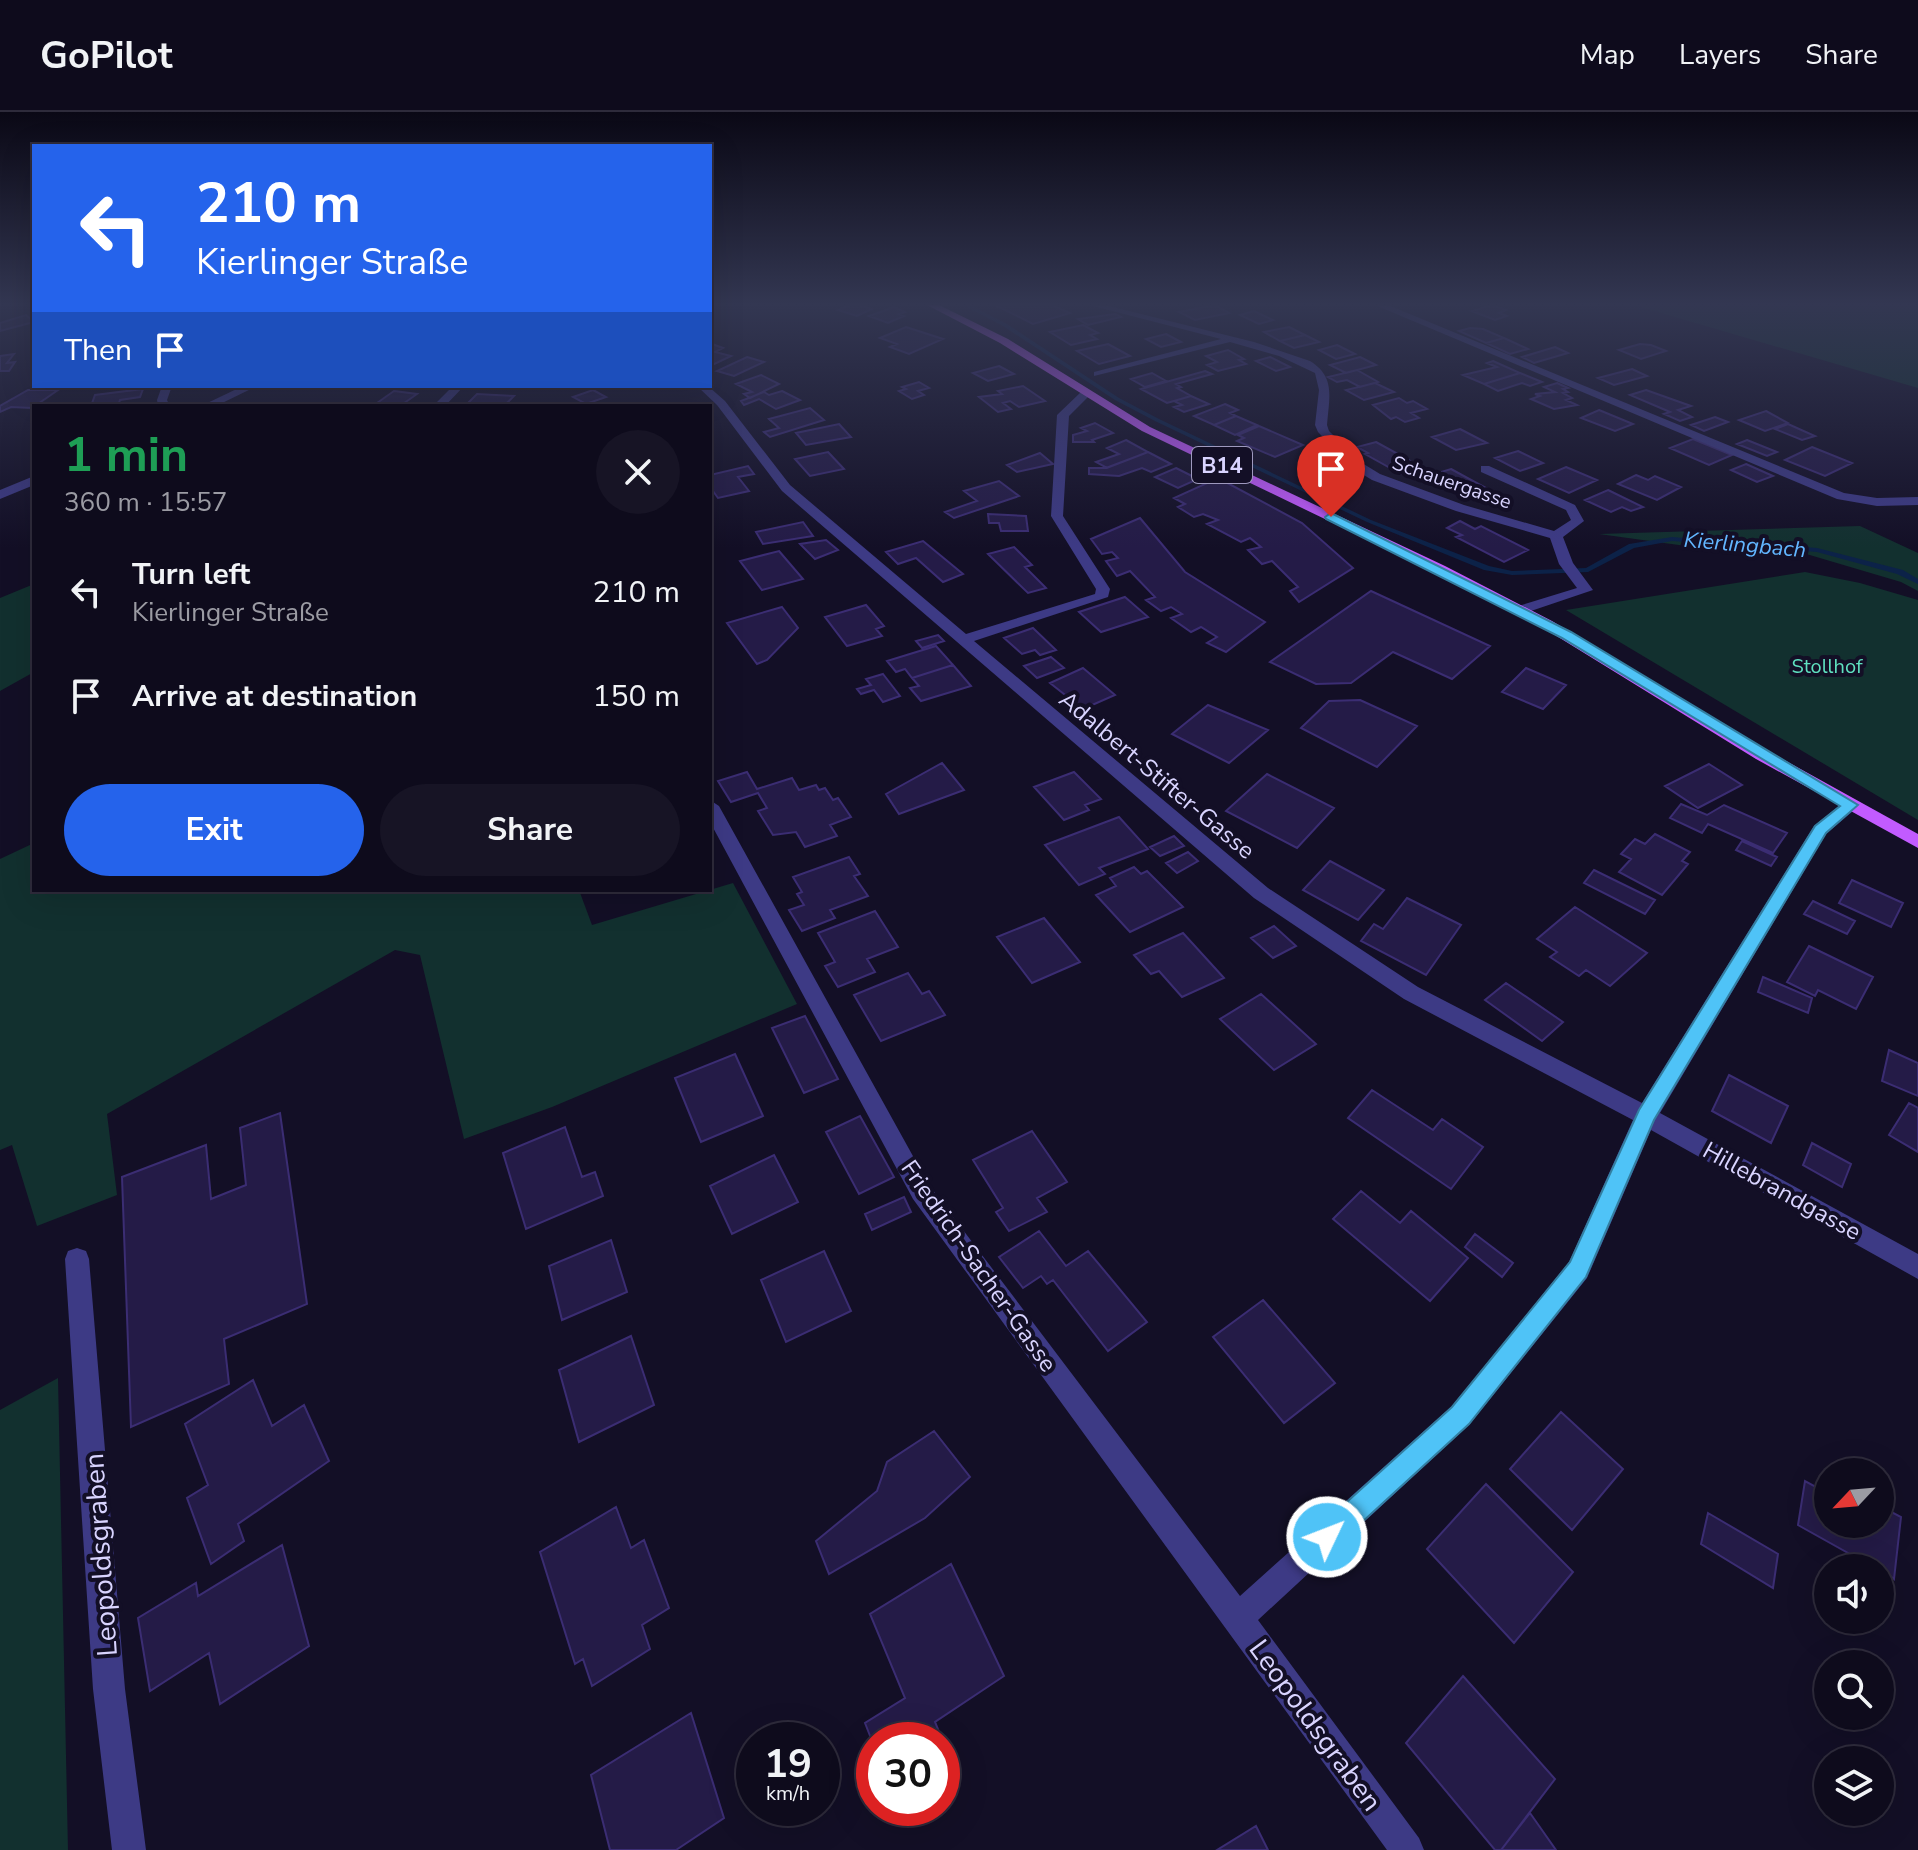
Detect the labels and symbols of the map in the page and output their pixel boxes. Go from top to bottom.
pin [1297,435,1365,517]
road number: B14 [1192,447,1252,483]
street label: Schauergasse [1389,449,1515,516]
water label: Kierlingbach [1683,525,1807,565]
park label: Stollhof [1791,653,1863,680]
street label: Adalbert-Stifter-Gasse [1052,684,1262,866]
street label: Hillebrandgasse [1697,1134,1867,1248]
street label: Friedrich-Sacher-Gasse [894,1154,1064,1378]
street label: Leopoldsgraben [75,1452,127,1658]
north arrow [1814,1458,1894,1538]
position arrow [1285,1495,1369,1579]
street label: Leopoldsgraben [1240,1632,1390,1819]
speed limit sign: 30 [856,1722,960,1826]

